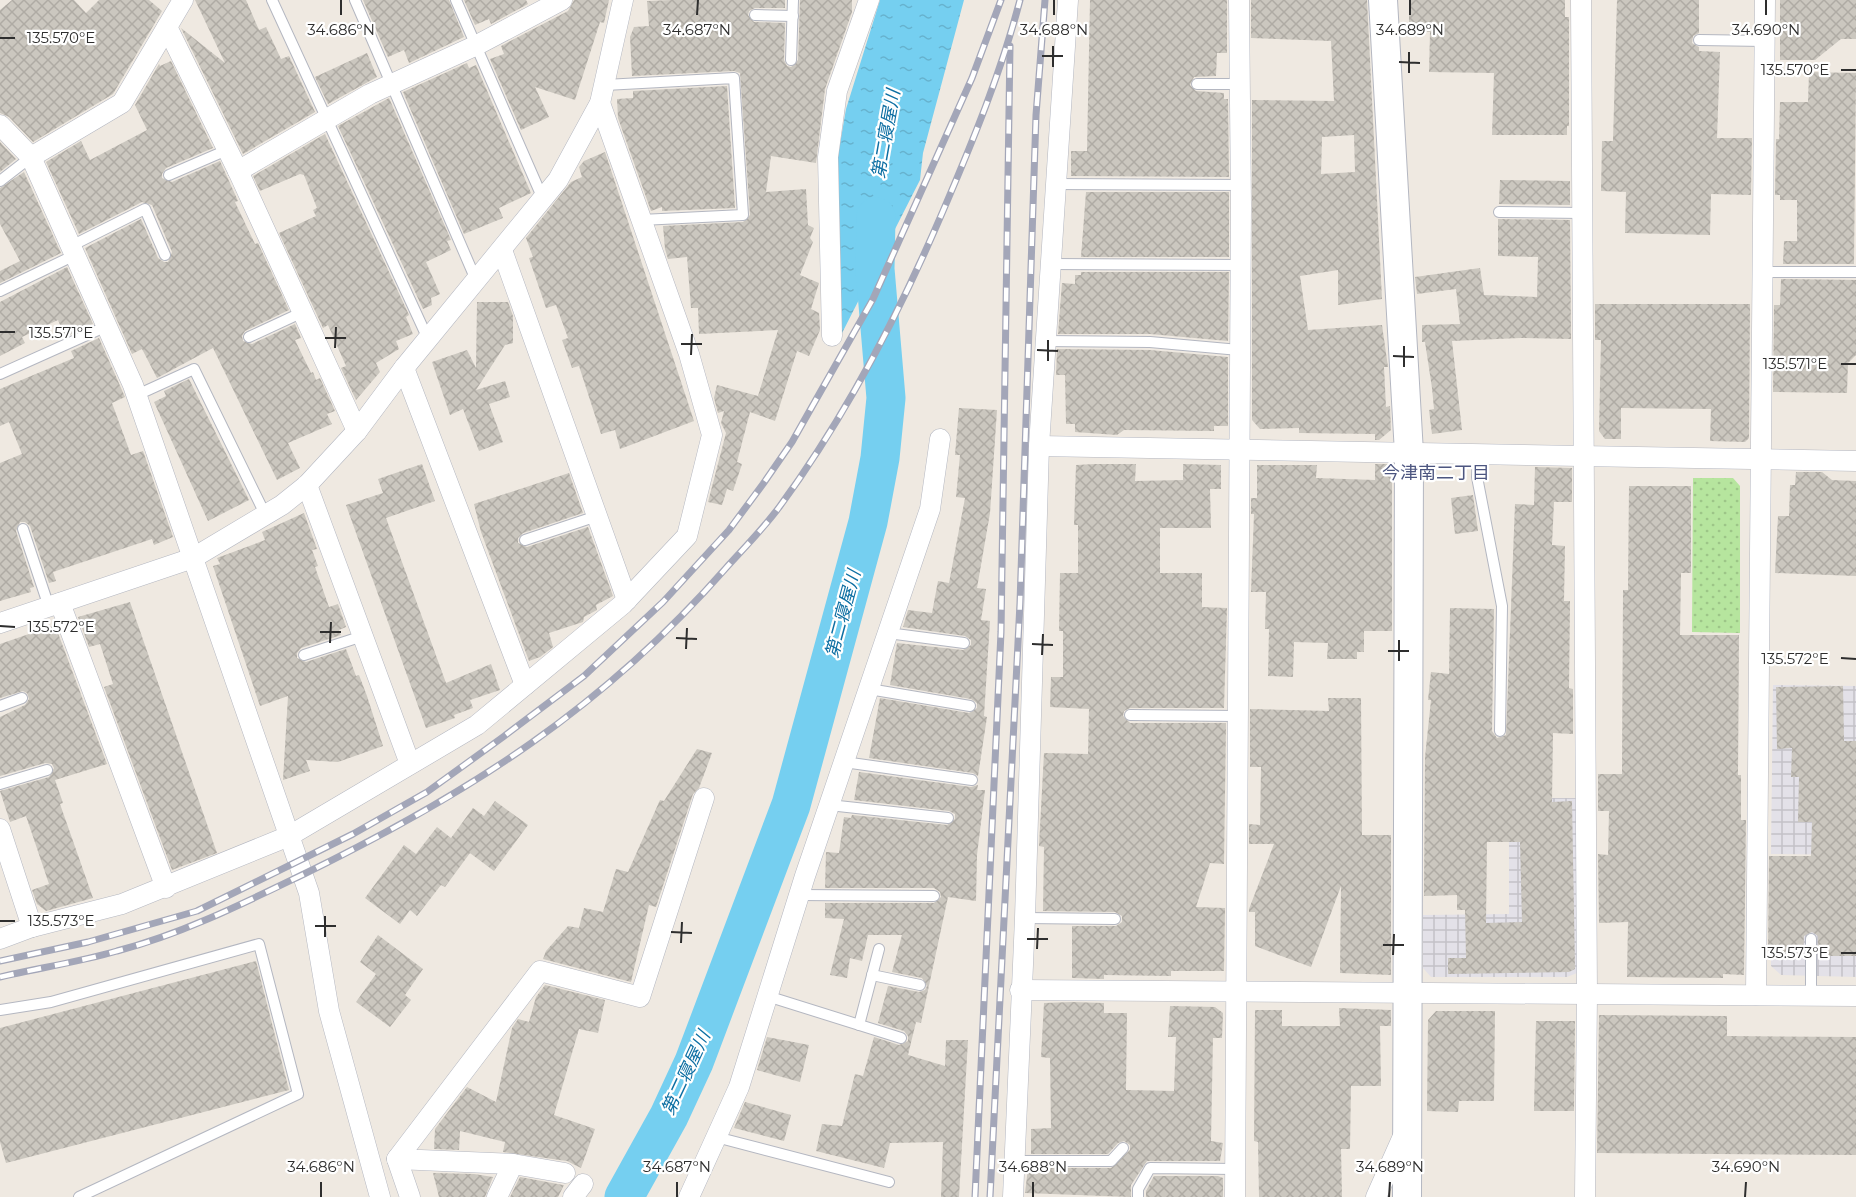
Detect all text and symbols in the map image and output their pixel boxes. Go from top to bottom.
text: 34.686°N [307,20,375,39]
text: 34.687°N [663,20,731,39]
text: 34.688°N [1020,20,1088,39]
text: 34.689°N [1376,20,1444,39]
text: 34.690°N [1732,20,1800,39]
text: 135.570°E [27,28,95,47]
text: 135.570°E [1761,60,1829,79]
water label: 第二寝屋川 [867,86,905,180]
text: 135.571°E [29,323,93,342]
text: 135.571°E [1763,354,1827,373]
district label: 今津南二丁目 [1382,462,1490,484]
water label: 第二寝屋川 [821,566,866,660]
text: 135.572°E [27,617,95,636]
text: 135.572°E [1761,649,1829,668]
text: 135.573°E [28,911,94,930]
text: 135.573°E [1762,943,1828,962]
water label: 第二寝屋川 [657,1026,716,1118]
text: 34.686°N [287,1157,355,1176]
text: 34.687°N [643,1157,711,1176]
text: 34.688°N [999,1157,1067,1176]
text: 34.689°N [1356,1157,1424,1176]
text: 34.690°N [1712,1157,1780,1176]

